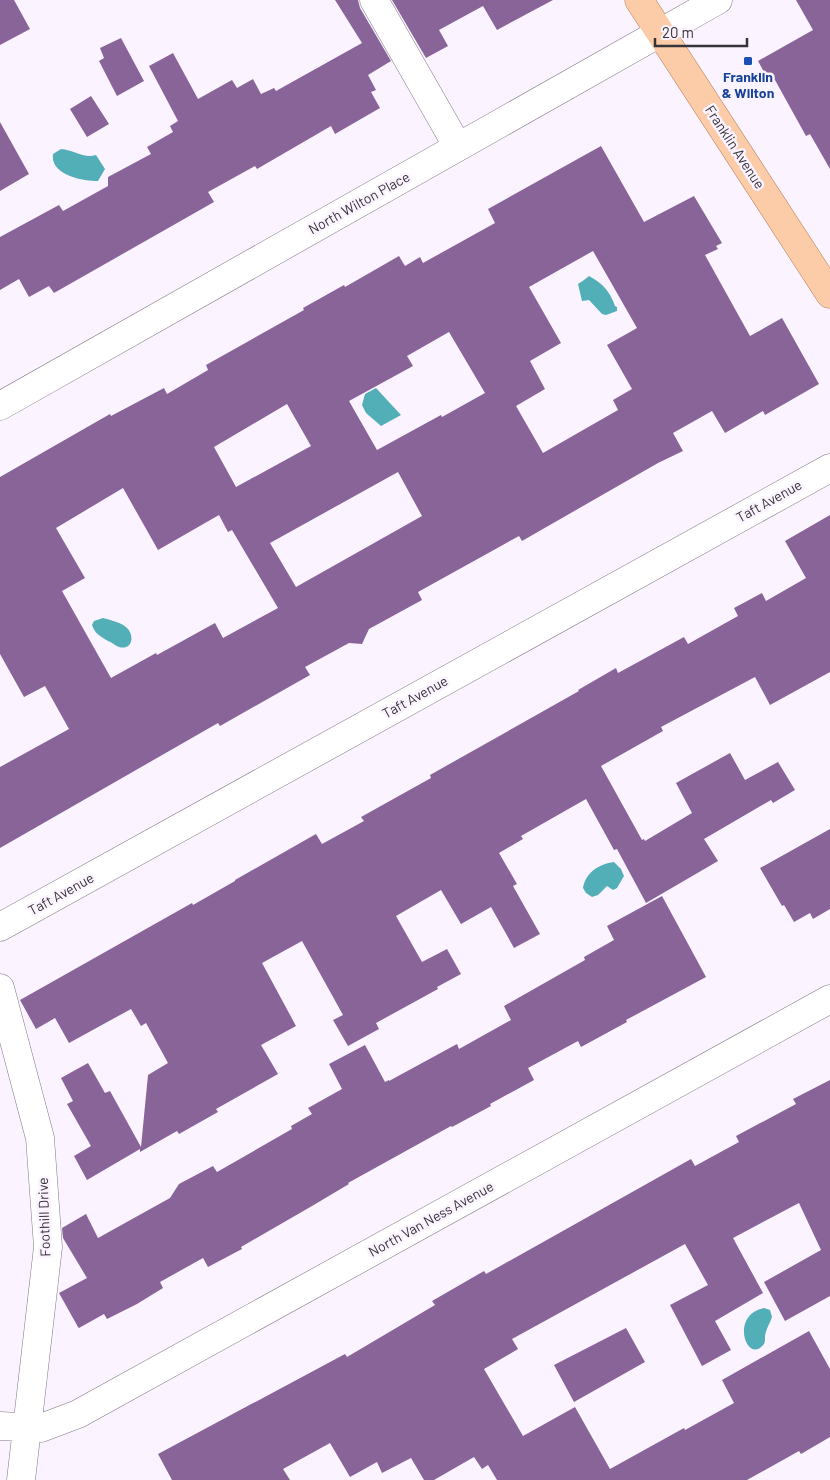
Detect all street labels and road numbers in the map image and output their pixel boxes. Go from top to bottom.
street label: Franklin Avenue [702,102,769,192]
street label: North Wilton Place [305,168,412,237]
street label: Taft Avenue [733,476,804,526]
street label: Taft Avenue [379,672,450,722]
street label: Taft Avenue [25,869,96,919]
street label: Foothill Drive [34,1177,53,1257]
street label: North Van Ness Avenue [365,1177,496,1260]

